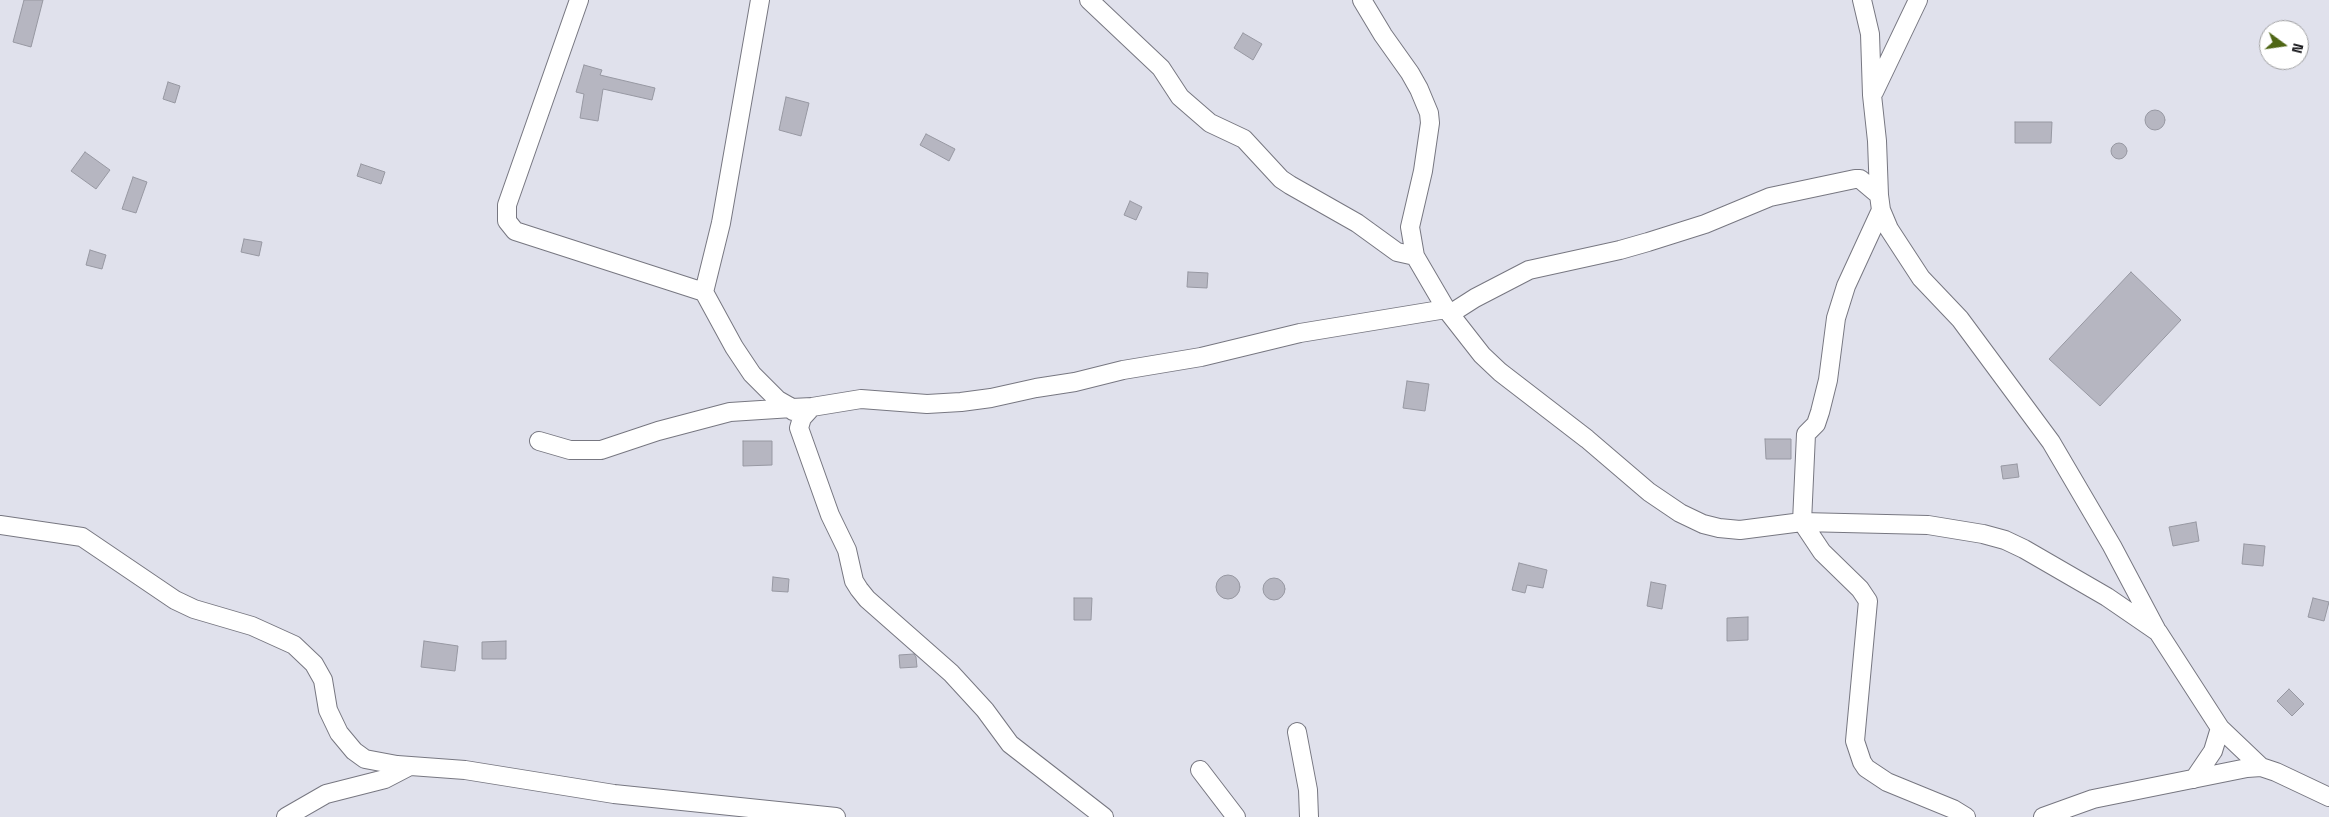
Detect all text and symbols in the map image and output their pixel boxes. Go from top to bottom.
north arrow [2259,20,2309,70]
text: N [2288,42,2307,55]

